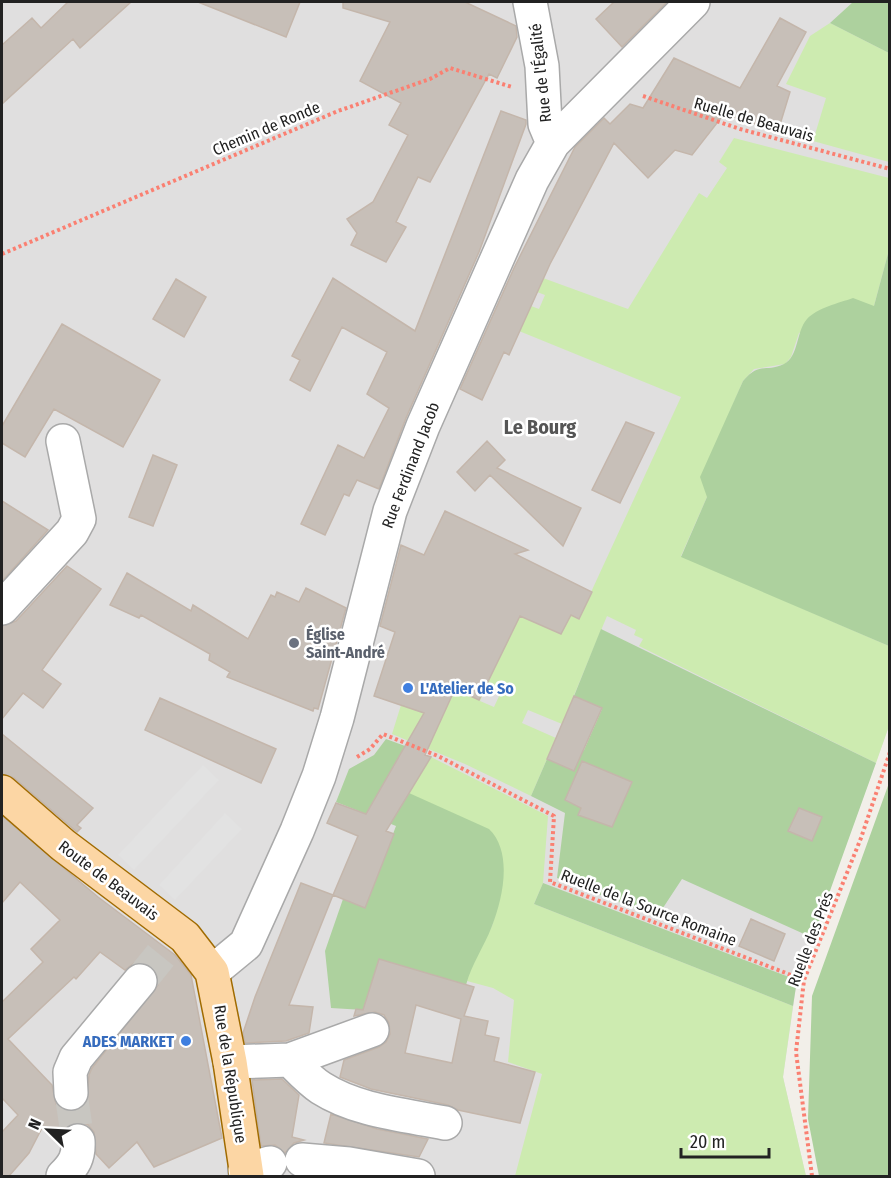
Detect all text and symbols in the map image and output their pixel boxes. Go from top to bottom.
street label: Rue de l'Égalité [526,22,555,123]
street label: Ruelle de Beauvais [692,93,816,146]
street label: Chemin de Ronde [210,97,323,160]
street label: Rue Ferdinand Jacob [378,399,443,531]
district label: Le Bourg [504,415,576,439]
place label: Église Saint-André [306,624,385,662]
marker: Église Saint-André [287,636,301,650]
place label: L'Atelier de So [420,679,514,698]
marker: L'Atelier de So [401,681,415,695]
street label: Route de Beauvais [55,837,163,924]
street label: Ruelle de la Source Romaine [558,865,739,950]
street label: Ruelle des Prés [784,889,837,989]
street label: Rue de la République [210,1004,251,1145]
place label: ADES MARKET [82,1032,174,1051]
marker: ADES MARKET [179,1034,193,1048]
north arrow [18,1100,78,1160]
text: N [24,1116,45,1132]
scale bar [681,1121,770,1159]
text: 20 m [690,1131,725,1153]

